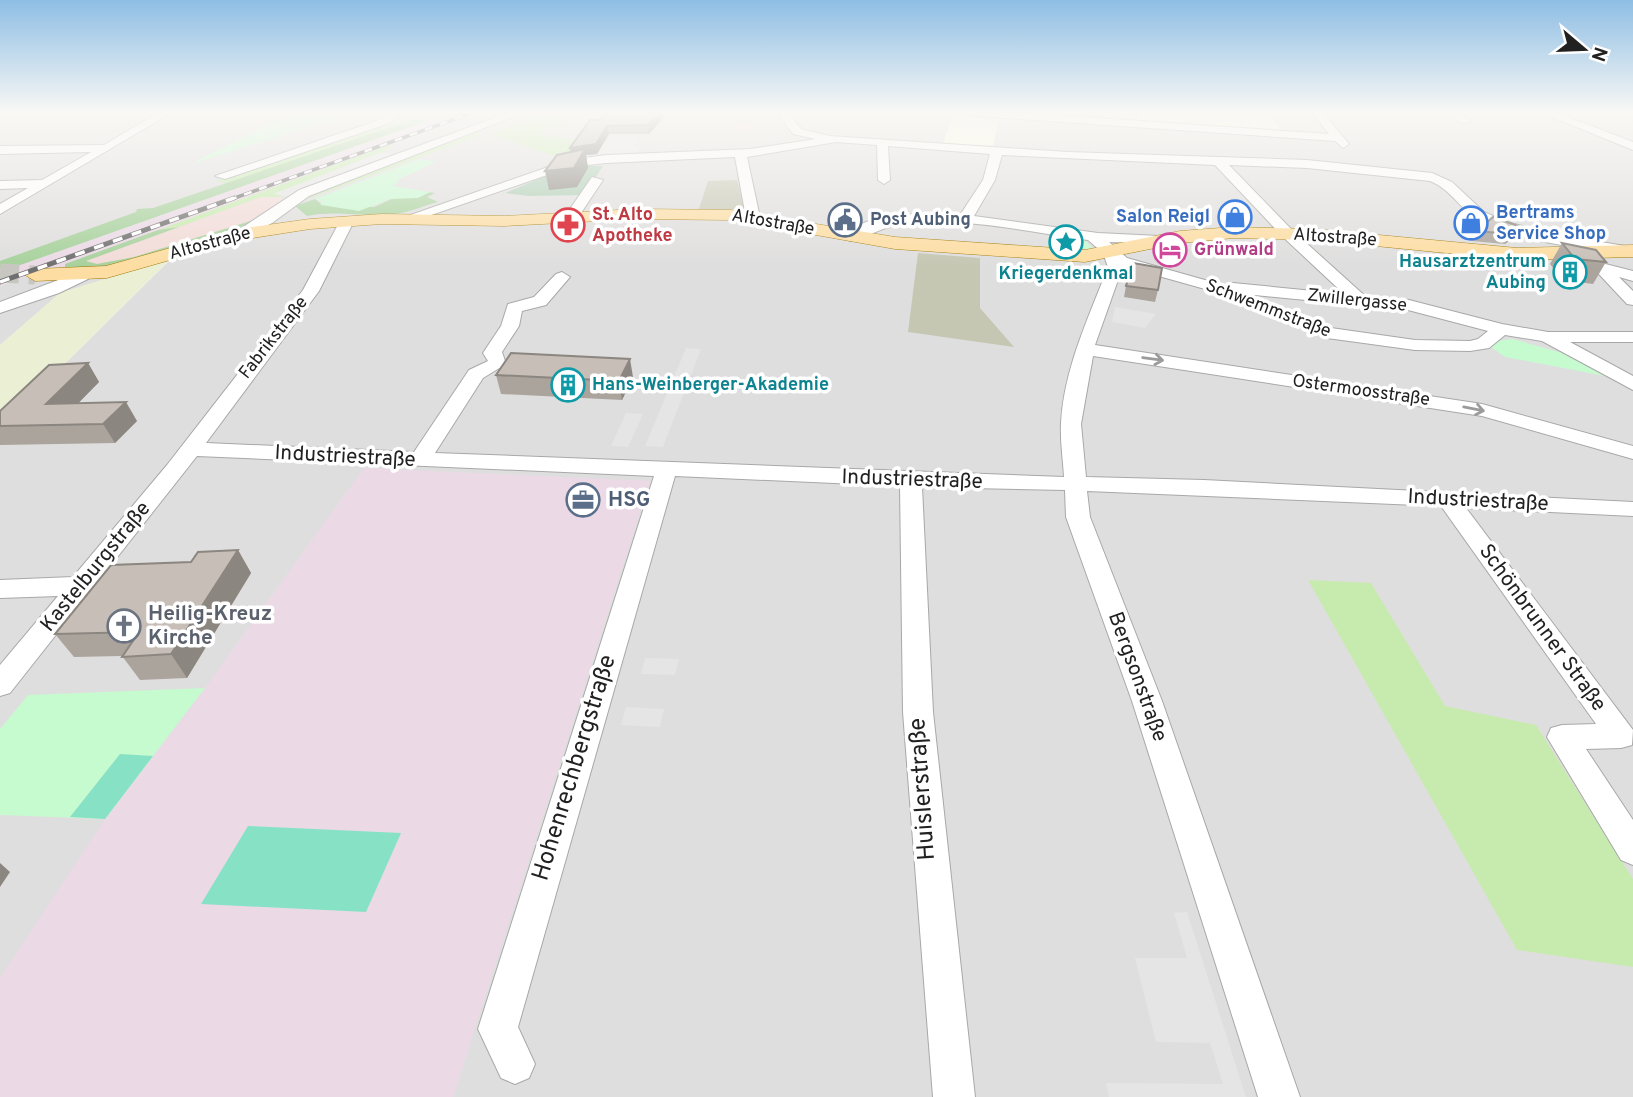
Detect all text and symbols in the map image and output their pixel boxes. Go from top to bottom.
north arrow [1549,14,1619,84]
text: N [1585,44,1612,64]
shop icon: Salon Reigl [1216,198,1254,236]
public building icon: Post Aubing [826,201,864,239]
place label: Bertrams Service Shop [1496,202,1606,246]
place label: St. Alto Apotheke [592,204,673,248]
street label: Altostraße [730,204,816,242]
shop icon: Bertrams Service Shop [1452,204,1490,242]
pharmacy icon: St. Alto Apotheke [549,206,587,244]
place label: Salon Reigl [1116,206,1210,229]
place label: Post Aubing [870,209,971,232]
street label: Altostraße [167,222,253,266]
place icon: Kriegerdenkmal [1047,223,1085,261]
street label: Altostraße [1293,224,1377,252]
hotel icon: Grünwald [1151,231,1189,269]
place label: Grünwald [1194,239,1274,262]
place label: Hausarztzentrum Aubing [1399,251,1546,295]
building icon: Hausarztzentrum Aubing [1551,253,1589,291]
place label: Kriegerdenkmal [998,263,1134,286]
street label: Schwemmstraße [1202,274,1334,344]
street label: Zwillergasse [1306,284,1408,318]
street label: Fabrikstraße [234,292,314,384]
one-way arrow [1141,352,1163,365]
building icon: Hans-Weinberger-Akademie [549,366,587,404]
street label: Ostermoosstraße [1291,370,1431,412]
place label: Hans-Weinberger-Akademie [592,374,829,397]
one-way arrow [1462,402,1485,416]
street label: Industriestraße [274,440,416,474]
street label: Industriestraße [841,464,983,496]
office icon: HSG [564,481,602,519]
street label: Industriestraße [1407,484,1549,518]
place label: HSG [608,487,650,514]
street label: Kastelburgstraße [35,496,157,638]
street label: Schönbrunner Straße [1472,539,1612,717]
place label: Heilig-Kreuz Kirche [148,601,272,652]
church icon: Heilig-Kreuz Kirche [105,607,143,645]
street label: Bergsonstraße [1101,608,1173,746]
street label: Hohenrechbergstraße [526,651,624,885]
street label: Huislerstraße [903,717,943,861]

